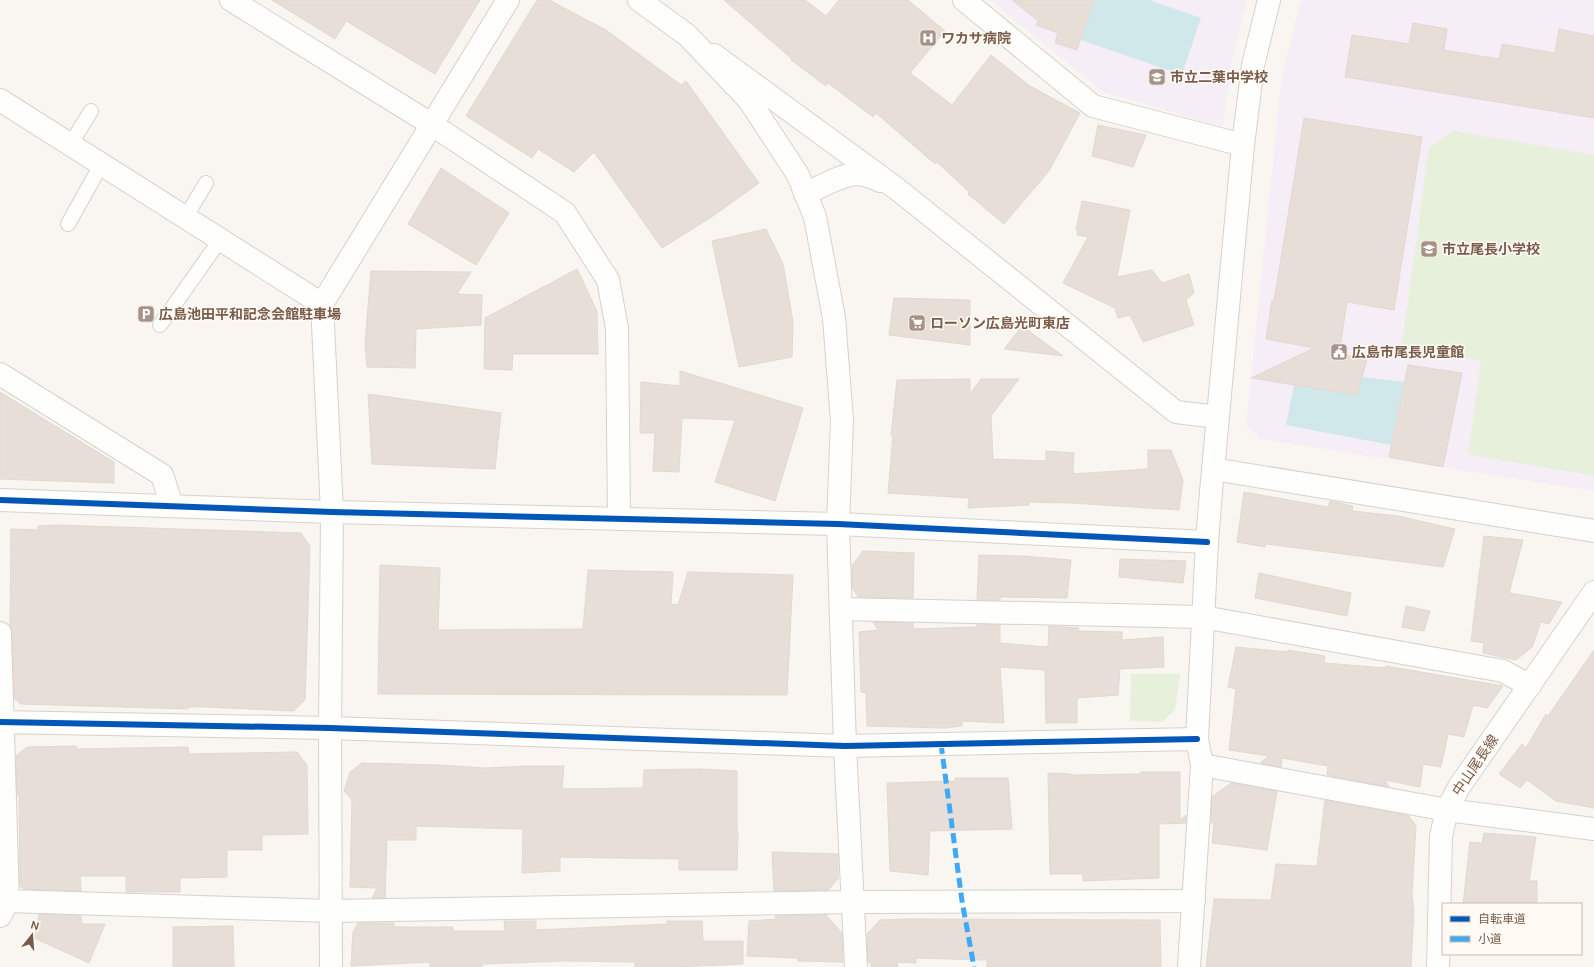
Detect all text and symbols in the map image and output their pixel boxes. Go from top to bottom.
hospital icon: ワカサ病院 [918,28,938,48]
place label: ワカサ病院 [941,29,1011,47]
school or university icon: 市立二葉中学校 [1147,67,1167,87]
place label: 市立二葉中学校 [1170,68,1268,86]
school or university icon: 市立尾長小学校 [1419,239,1439,259]
place label: 市立尾長小学校 [1442,240,1540,258]
parking icon: 広島池田平和記念会館駐車場 [136,304,156,324]
place label: 広島池田平和記念会館駐車場 [159,305,341,323]
supermarket icon: ローソン広島光町東店 [907,313,927,333]
place label: ローソン広島光町東店 [930,314,1070,332]
public building icon: 広島市尾長児童館 [1329,342,1349,362]
place label: 広島市尾長児童館 [1352,343,1464,361]
street label: 中山尾長線 [1448,731,1502,799]
legend [1442,903,1582,955]
text: 自転車道 [1478,911,1526,927]
north arrow [12,915,52,955]
text: N [29,918,41,933]
text: 小道 [1478,931,1502,947]

